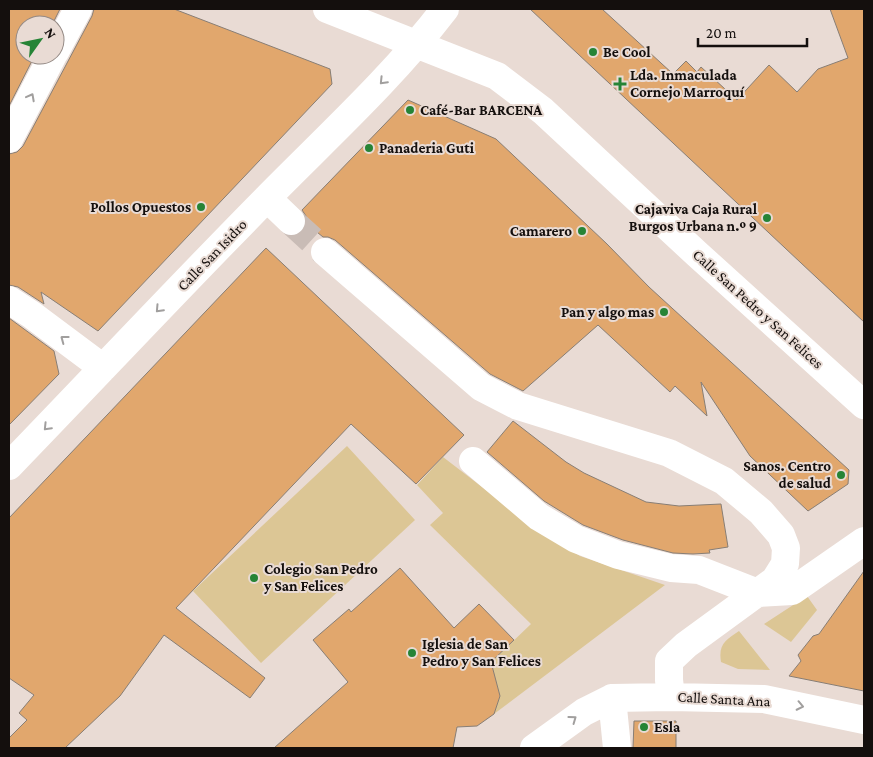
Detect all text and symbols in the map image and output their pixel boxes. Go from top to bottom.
north arrow [15,15,65,65]
scale bar [698,15,807,47]
text: N [42,25,60,42]
text: 20 m [706,25,737,41]
place label: Be Cool [603,44,651,60]
marker: Be Cool [587,46,599,58]
place label: Lda. Inmaculada Cornejo Marroquí [630,67,745,101]
one-way arrow [380,75,389,84]
marker: Lda. Inmaculada Cornejo Marroquí [614,78,626,90]
one-way arrow [25,93,35,102]
place label: Café-Bar BARCENA [420,102,543,118]
marker: Café-Bar BARCENA [404,104,416,116]
place label: Panaderia Guti [379,140,475,156]
marker: Panaderia Guti [363,142,375,154]
place label: Pollos Opuestos [90,199,191,215]
marker: Pollos Opuestos [195,201,207,213]
place label: Cajaviva Caja Rural Burgos Urbana n.º 9 [629,201,758,234]
marker: Cajaviva Caja Rural Burgos Urbana n.º 9 [761,212,773,224]
street label: Calle San Isidro [174,216,250,294]
place label: Camarero [510,223,572,239]
marker: Camarero [576,225,588,237]
street label: Calle San Pedro y San Felices [689,246,826,372]
one-way arrow [156,304,165,313]
place label: Pan y algo mas [561,304,654,320]
marker: Pan y algo mas [658,306,670,318]
one-way arrow [60,336,70,345]
one-way arrow [44,421,53,430]
place label: Sanos. Centro de salud [743,458,832,491]
marker: Sanos. Centro de salud [835,469,847,481]
place label: Colegio San Pedro y San Felices [263,561,378,594]
marker: Colegio San Pedro y San Felices [248,572,260,584]
place label: Iglesia de San Pedro y San Felices [422,636,541,669]
marker: Iglesia de San Pedro y San Felices [406,647,418,659]
street label: Calle Santa Ana [677,689,771,709]
one-way arrow [795,701,804,711]
one-way arrow [567,716,577,725]
place label: Esla [654,719,681,735]
marker: Esla [638,721,650,733]

